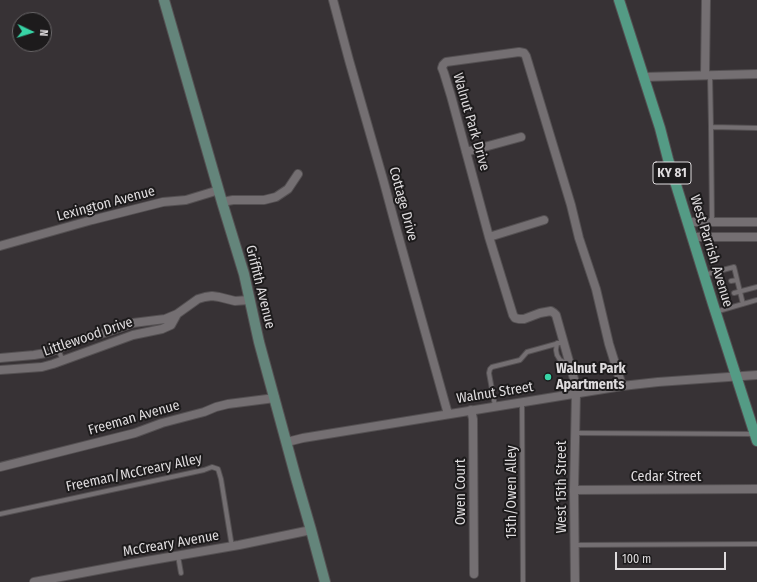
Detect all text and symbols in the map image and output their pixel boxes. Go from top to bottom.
north arrow [12,12,52,52]
text: N [37,29,50,37]
street label: Walnut Park Drive [449,71,493,173]
road number: KY 81 [653,162,691,184]
street label: Cottage Drive [385,165,421,243]
street label: Lexington Avenue [55,183,157,225]
street label: West Parrish Avenue [686,193,736,309]
street label: Griffith Avenue [242,244,278,330]
street label: Littlewood Drive [41,314,135,360]
place label: Walnut Park Apartments [556,361,626,394]
marker: Walnut Park Apartments [543,372,553,382]
street label: Walnut Street [455,379,535,407]
street label: Freeman Avenue [86,397,182,439]
street label: West 15th Street [554,441,570,533]
street label: 15th/Owen Alley [504,445,520,539]
street label: Freeman/McCreary Alley [64,450,204,496]
street label: Owen Court [453,459,469,525]
street label: Cedar Street [631,469,701,485]
street label: McCreary Avenue [122,527,220,561]
scale bar [617,544,728,570]
text: 100 m [622,552,651,566]

